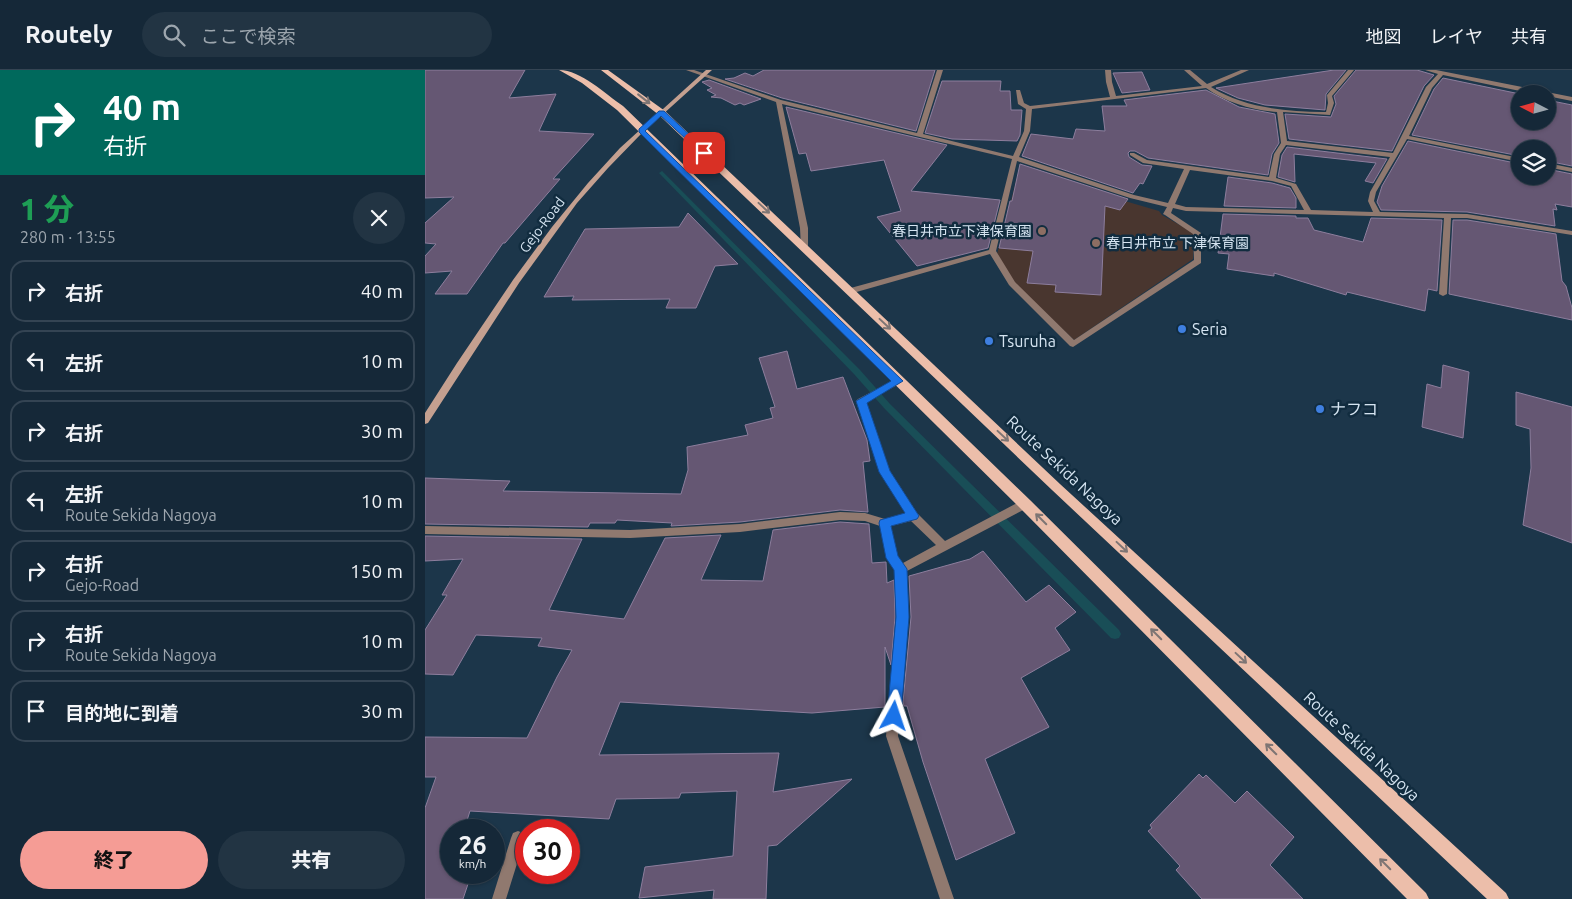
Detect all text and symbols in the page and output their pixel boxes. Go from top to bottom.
search box [142,12,492,57]
text: Routely [25,21,112,48]
icon: search [160,21,188,49]
text: ここで検索 [200,25,295,47]
text: 地図 [1366,26,1402,46]
text: レイヤ [1430,26,1483,46]
text: 共有 [1511,26,1547,46]
north arrow [1511,85,1556,130]
map controls [1511,85,1556,185]
text: 40 m [103,87,181,127]
icon: right [20,90,85,155]
one-way arrow [637,93,650,104]
pin [683,132,725,174]
text: 右折 [103,133,147,158]
icon: arrive [690,139,718,167]
button: layers [1511,140,1556,185]
text: 1 分 [20,192,74,226]
button: close [353,192,405,244]
street label: Gejo-Road [516,194,568,256]
one-way arrow [757,202,770,214]
place label: 春日井市立下津保育園 [892,223,1032,239]
marker: 春日井市立下津保育園 [1036,225,1048,237]
text: 280 m · 13:55 [20,228,116,246]
place label: 春日井市立 下津保育園 [1106,235,1249,251]
marker: 春日井市立 下津保育園 [1090,237,1102,249]
icon: right [22,277,50,305]
text: 40 m [361,280,403,302]
text: 右折 [65,282,103,304]
one-way arrow [879,318,892,330]
place label: Seria [1192,320,1227,338]
marker: Seria [1176,323,1188,335]
place label: Tsuruha [999,332,1056,350]
marker: Tsuruha [983,335,995,347]
icon: left [22,347,50,375]
text: 10 m [361,350,403,372]
text: 左折 [65,352,103,374]
place label: ナフコ [1330,400,1378,418]
marker: ナフコ [1314,403,1326,415]
street label: Route Sekida Nagoya [1003,412,1127,528]
icon: right [22,417,50,445]
text: 30 m [361,420,403,442]
text: 右折 [65,422,103,444]
one-way arrow [997,430,1010,442]
text: 左折 [65,483,103,505]
icon: left [22,487,50,515]
text: 10 m [361,490,403,512]
text: Route Sekida Nagoya [65,506,217,524]
one-way arrow [1035,513,1047,526]
one-way arrow [1115,541,1128,553]
text: 右折 [65,553,103,575]
icon: right [22,557,50,585]
text: 150 m [350,560,403,582]
text: Gejo-Road [65,576,139,594]
text: 右折 [65,623,103,645]
icon: right [22,627,50,655]
one-way arrow [1150,628,1162,641]
text: 10 m [361,630,403,652]
text: Route Sekida Nagoya [65,646,217,664]
one-way arrow [1234,652,1247,664]
street label: Route Sekida Nagoya [1300,688,1424,804]
position arrow [867,689,919,741]
icon: arrive [22,697,50,725]
text: 30 m [361,700,403,722]
text: 目的地に到着 [65,702,179,724]
one-way arrow [1265,744,1277,756]
speed limit sign: 30 [515,819,580,884]
button: 終了 [20,831,208,889]
button: 共有 [218,831,405,889]
text: 26 [458,831,487,859]
text: km/h [459,857,486,870]
one-way arrow [1380,859,1392,871]

